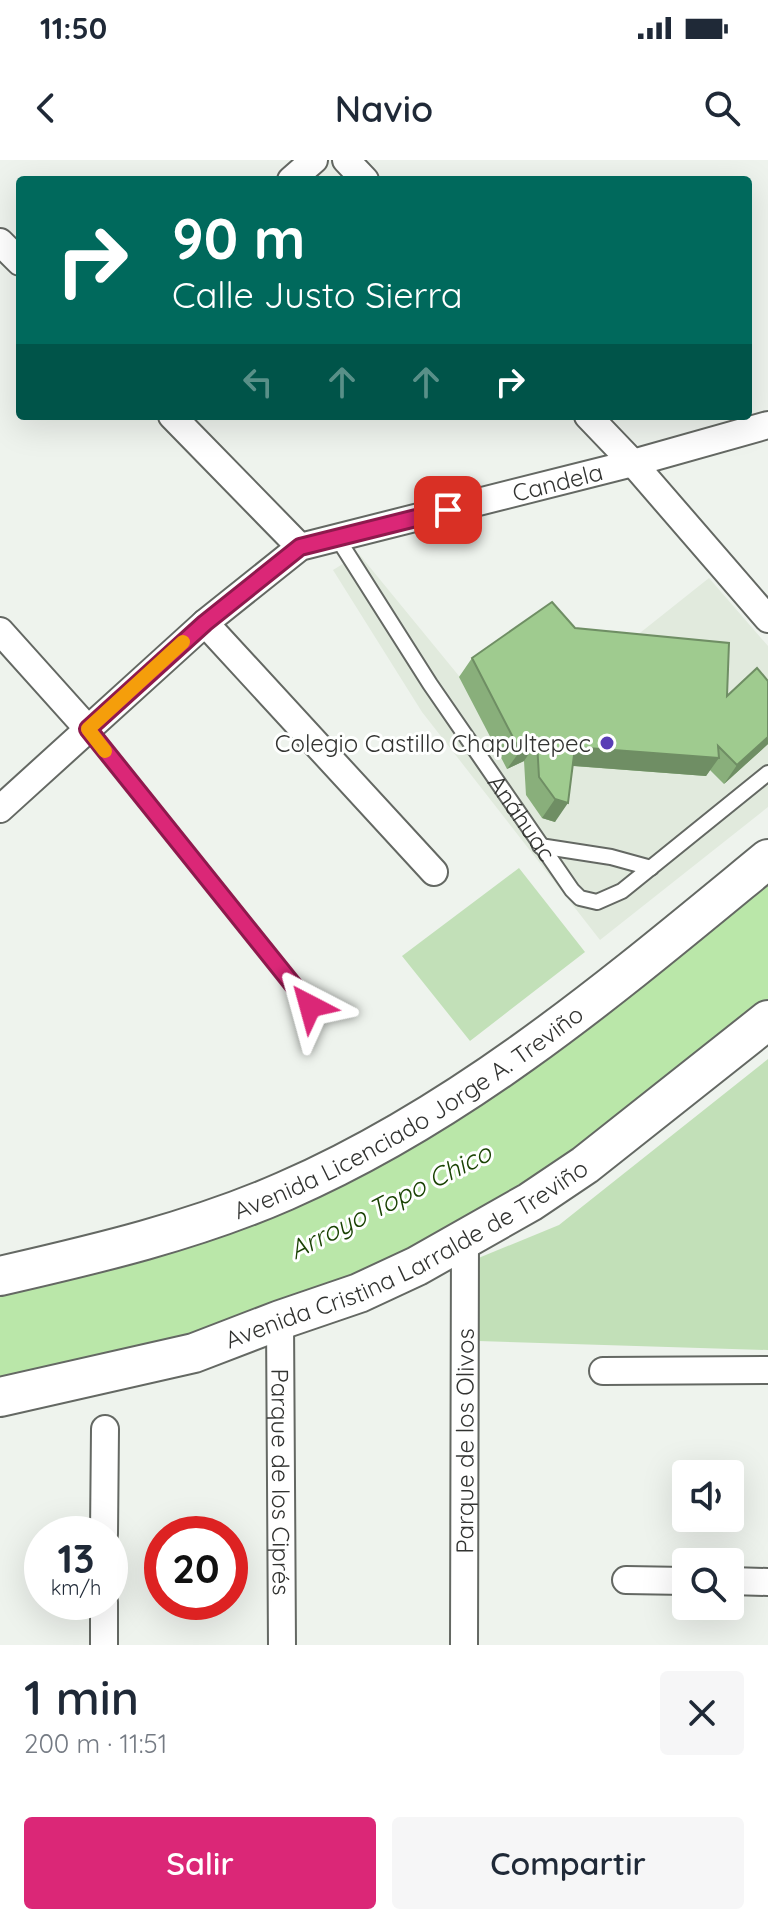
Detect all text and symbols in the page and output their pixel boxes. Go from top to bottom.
text: 11:50 [40,9,107,47]
icon: back [24,86,68,130]
text: Navio [335,86,433,131]
icon: search [700,86,744,130]
text: 90 m [172,203,306,273]
icon: right [40,208,144,312]
text: Calle Justo Sierra [172,272,463,317]
icon: left [236,360,280,404]
icon: ahead [320,360,364,404]
icon: ahead [404,360,448,404]
icon: right [488,360,532,404]
street label: Candela [509,456,606,508]
pin [414,476,482,544]
icon: arrive [426,488,470,532]
place label: Colegio Castillo Chapultepec [275,728,591,758]
marker: Colegio Castillo Chapultepec [598,734,616,752]
street label: Anáhuac [482,769,562,867]
position arrow [268,964,352,1048]
street label: Avenida Licenciado Jorge A. Treviño [229,999,589,1225]
water label: Arroyo Topo Chico [283,1135,498,1266]
street label: Avenida Cristina Larralde de Treviño [221,1153,593,1355]
street label: Parque de los Olivos [449,1328,480,1554]
street label: Parque de los Ciprés [265,1368,297,1596]
map controls [672,1460,744,1620]
button: sound [672,1460,744,1532]
speed limit sign: 20 [144,1516,248,1620]
text: 13 [57,1533,95,1583]
button: search [672,1548,744,1620]
text: km/h [51,1575,101,1600]
text: 1 min [24,1667,139,1727]
button: close [660,1671,744,1755]
text: 200 m · 11:51 [24,1727,167,1760]
button: Salir [24,1817,376,1909]
button: Compartir [392,1817,744,1909]

